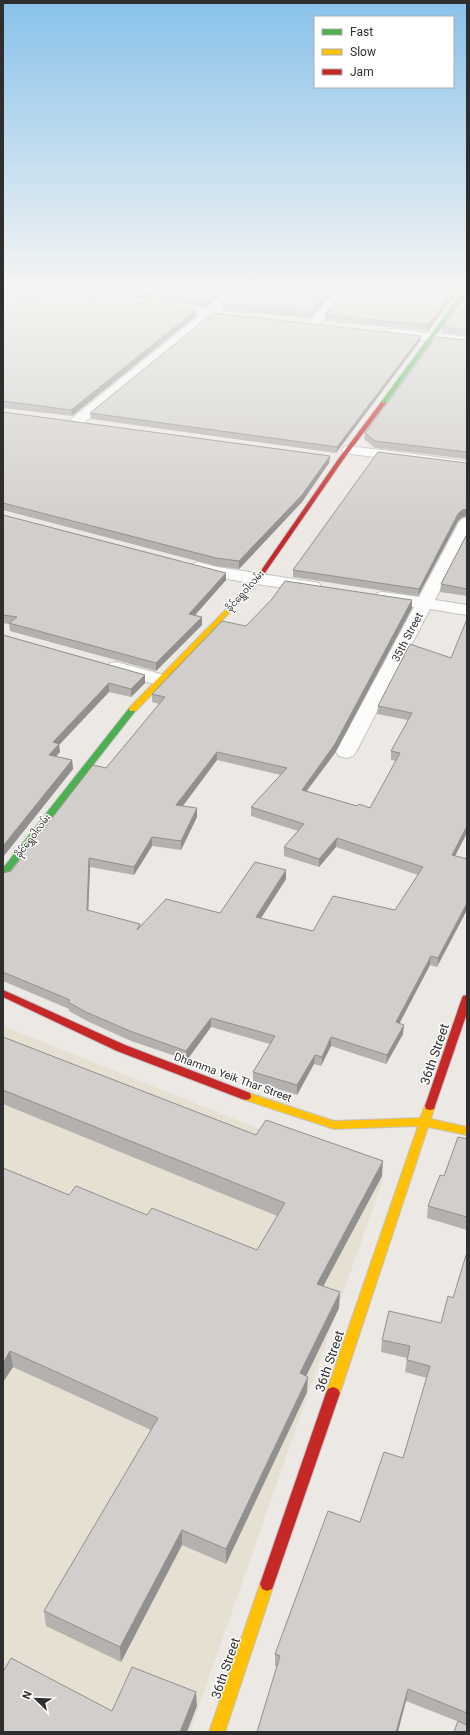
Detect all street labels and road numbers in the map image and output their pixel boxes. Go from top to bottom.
street label: ခိုင်ရွှေဝါလမ်း [223,567,267,615]
street label: 35th Street [389,610,426,664]
street label: ခိုင်ရွှေဝါလမ်း [12,811,54,861]
street label: 36th Street [417,1022,452,1087]
street label: Dhamma Yeik Thar Street [172,1050,294,1105]
street label: 36th Street [312,1329,347,1394]
street label: 36th Street [208,1636,243,1701]

